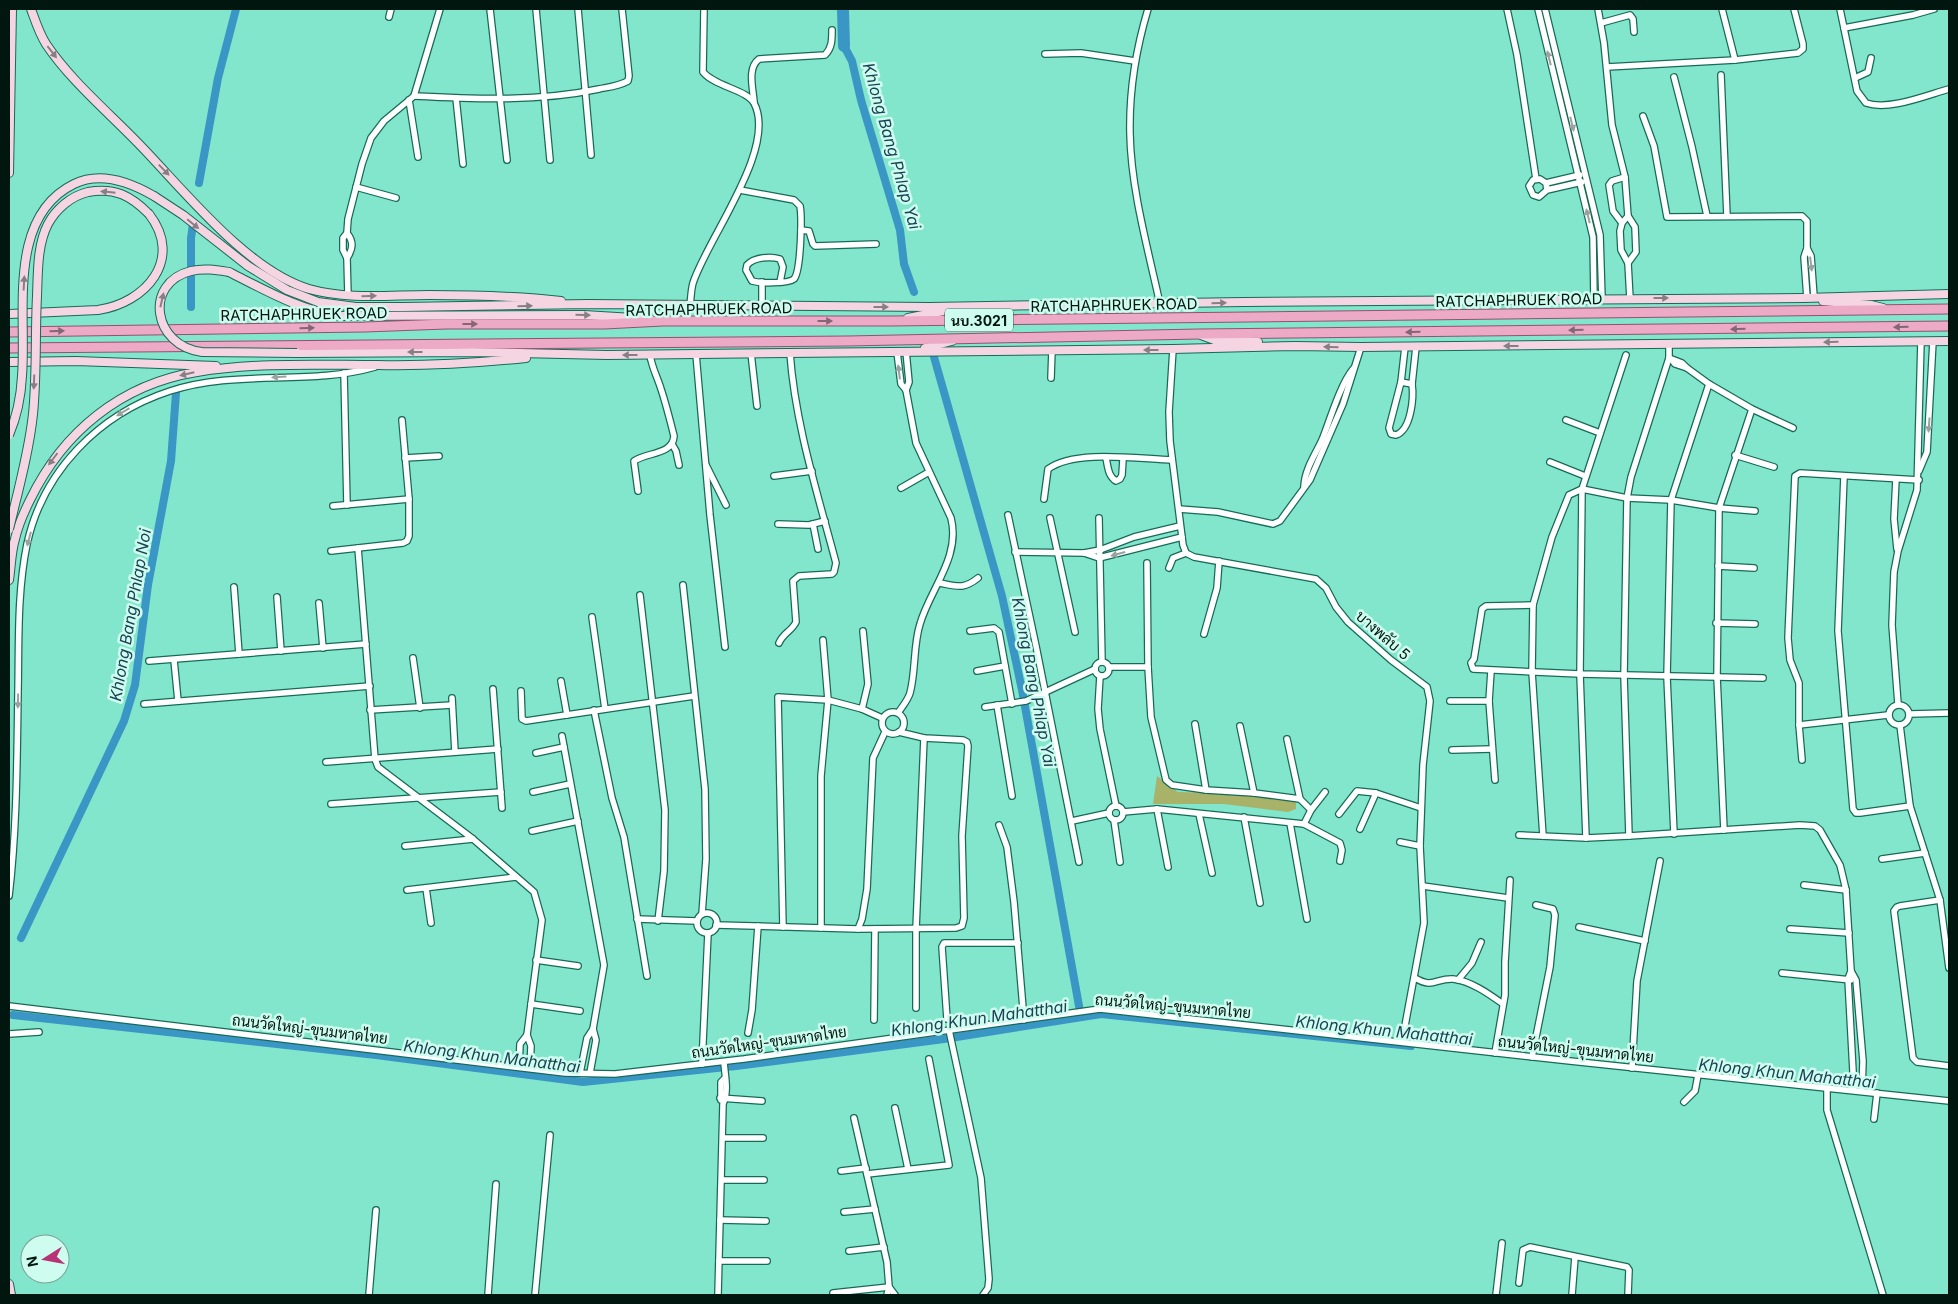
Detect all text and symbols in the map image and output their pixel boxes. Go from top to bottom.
one-way arrow [47,45,58,58]
one-way arrow [1545,50,1553,65]
water label: Khlong Bang Phlap Yai [859,60,926,233]
one-way arrow [1569,117,1577,132]
one-way arrow [158,164,170,176]
one-way arrow [100,188,116,196]
one-way arrow [1584,208,1592,223]
one-way arrow [187,218,200,229]
one-way arrow [1807,256,1815,272]
one-way arrow [20,275,28,291]
street label: RATCHAPHRUEK ROAD [1435,289,1603,311]
one-way arrow [158,292,166,308]
one-way arrow [361,292,377,300]
street label: RATCHAPHRUEK ROAD [1030,294,1198,316]
one-way arrow [1654,294,1670,302]
street label: RATCHAPHRUEK ROAD [625,298,793,320]
one-way arrow [1211,298,1227,306]
one-way arrow [517,301,533,309]
street label: RATCHAPHRUEK ROAD [220,303,388,325]
one-way arrow [874,303,890,311]
road number: นบ.3021 [945,308,1013,332]
one-way arrow [576,311,592,319]
one-way arrow [817,317,833,325]
one-way arrow [462,320,478,328]
one-way arrow [1892,323,1908,331]
one-way arrow [300,324,316,332]
one-way arrow [1730,325,1746,333]
one-way arrow [1567,326,1583,334]
one-way arrow [50,327,66,335]
one-way arrow [1405,328,1421,336]
one-way arrow [1822,339,1838,347]
one-way arrow [1322,342,1338,350]
one-way arrow [1502,342,1518,350]
one-way arrow [1142,346,1158,354]
one-way arrow [407,348,423,356]
one-way arrow [622,351,638,359]
one-way arrow [895,363,903,379]
one-way arrow [180,370,195,378]
one-way arrow [271,374,287,382]
one-way arrow [30,375,38,391]
one-way arrow [116,407,129,416]
one-way arrow [1924,417,1932,433]
one-way arrow [48,452,59,465]
water label: Khlong Bang Phlap Noi [105,526,155,703]
one-way arrow [25,532,33,547]
one-way arrow [1110,550,1125,558]
water label: Khlong Bang Phlap Yai [1008,595,1060,770]
street label: บางพลับ 5 [1352,606,1414,664]
one-way arrow [14,693,22,709]
street label: ถนนวัดใหญ่-ขุนมหาดไทย [1094,990,1252,1024]
water label: Khlong Khun Mahatthai [890,996,1070,1040]
street label: ถนนวัดใหญ่-ขุนมหาดไทย [231,1010,389,1050]
water label: Khlong Khun Mahatthai [1294,1011,1475,1049]
street label: ถนนวัดใหญ่-ขุนมหาดไทย [690,1022,848,1064]
street label: ถนนวัดใหญ่-ขุนมหาดไทย [1497,1031,1655,1069]
water label: Khlong Khun Mahatthai [402,1035,583,1077]
water label: Khlong Khun Mahatthai [1697,1054,1878,1092]
north arrow [20,1234,70,1284]
text: N [22,1255,41,1268]

